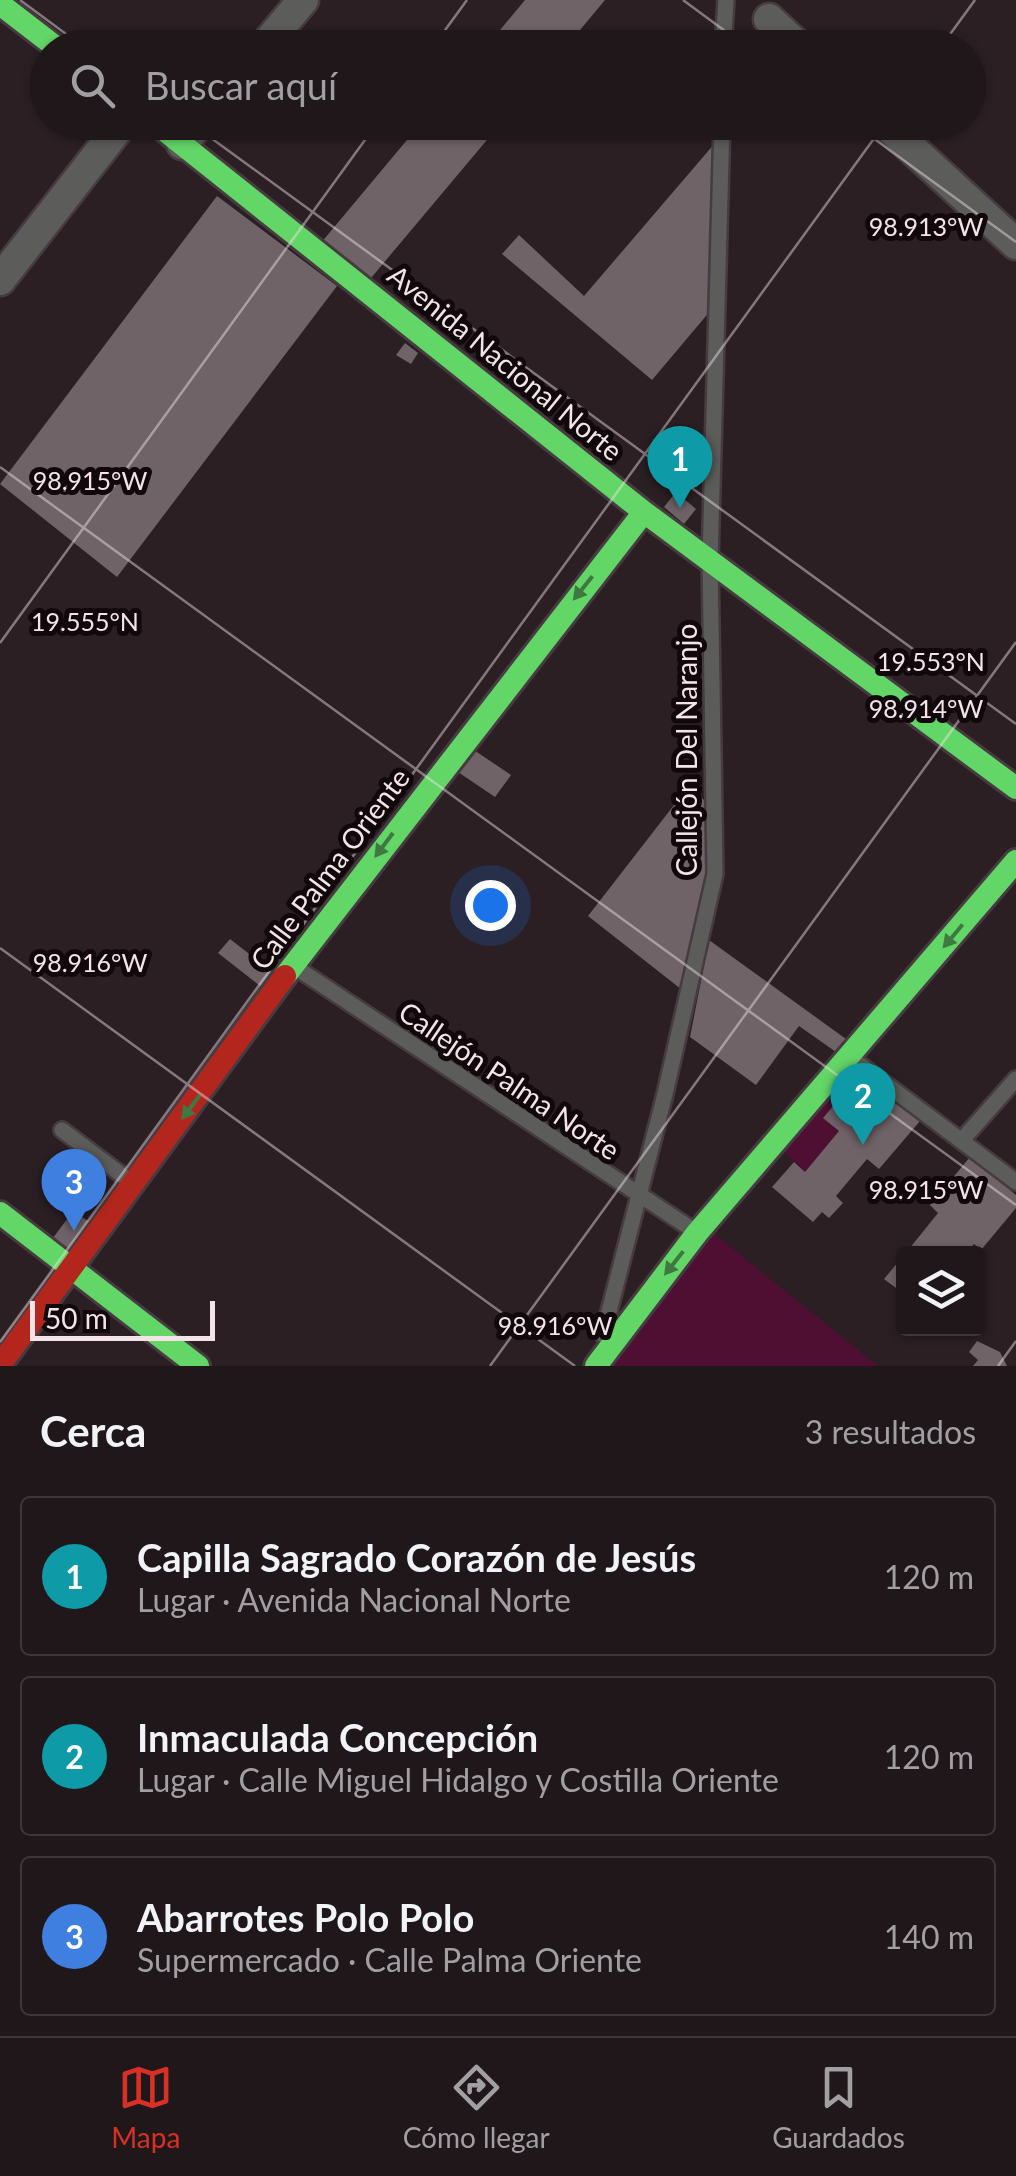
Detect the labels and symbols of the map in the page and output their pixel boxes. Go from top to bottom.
text: 98.913°W [869,211,983,241]
street label: Avenida Nacional Norte [382,257,630,467]
pin: 1 [648,426,712,508]
text: 98.915°W [33,465,147,495]
one-way arrow [573,576,594,601]
text: 19.555°N [31,606,139,636]
street label: Callejón Del Naranjo [669,624,703,876]
text: 19.553°N [877,646,985,676]
text: 98.914°W [869,693,983,723]
street label: Calle Palma Oriente [243,761,416,976]
one-way arrow [374,832,394,858]
your location [465,880,516,931]
one-way arrow [943,923,964,948]
text: 98.916°W [33,947,147,977]
street label: Callejón Palma Norte [393,994,626,1167]
pin: 2 [830,1062,896,1145]
one-way arrow [182,1094,201,1120]
pin: 3 [42,1148,106,1231]
text: 98.915°W [869,1174,983,1204]
one-way arrow [664,1250,685,1275]
scale bar [30,1296,215,1340]
text: 98.916°W [498,1310,612,1340]

